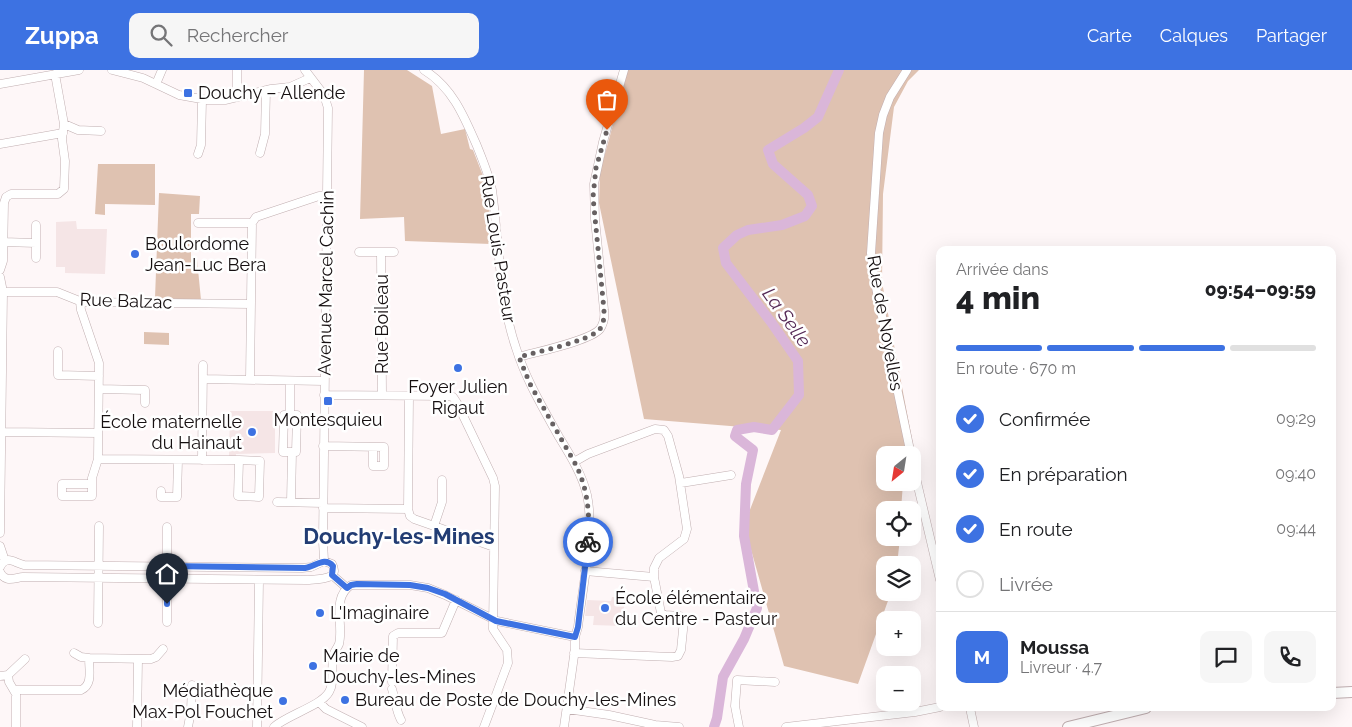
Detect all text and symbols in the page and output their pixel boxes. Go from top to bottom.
search box [129,13,479,58]
text: Zuppa [25,21,99,50]
icon: search [147,21,175,49]
text: Rechercher [187,24,288,46]
text: Carte [1087,25,1132,46]
text: Calques [1160,25,1228,46]
text: Partager [1256,25,1327,46]
pin [586,79,628,130]
place label: Douchy – Allende [198,82,346,103]
icon: bag [593,86,621,114]
marker: Douchy – Allende [182,87,194,99]
street label: Rue Louis Pasteur [476,173,521,325]
street label: Avenue Marcel Cachin [313,190,338,376]
place label: Boulordome Jean-Luc Bera [145,233,266,275]
marker: Boulordome Jean-Luc Bera [129,248,141,260]
street label: Rue de Noyelles [863,254,908,392]
text: Arrivée dans [956,260,1048,279]
street label: Rue Boileau [371,274,392,374]
text: 09:54–09:59 [1205,278,1316,300]
text: 4 min [956,279,1040,316]
water label: La Selle [758,283,816,351]
street label: Rue Balzac [79,288,173,313]
text: En route · 670 m [956,359,1076,378]
marker: Foyer Julien Rigaut [452,362,464,374]
place label: Foyer Julien Rigaut [408,376,508,418]
marker: Montesquieu [322,395,334,407]
icon: check [956,405,984,433]
text: Confirmée [999,408,1090,430]
place label: Montesquieu [274,409,382,430]
text: 09:29 [1276,409,1316,428]
place label: École maternelle du Hainaut [100,410,242,453]
marker: École maternelle du Hainaut [246,426,258,438]
north arrow [876,446,921,491]
map controls [876,446,921,711]
icon: check [956,460,984,488]
text: En préparation [999,463,1128,485]
text: 09:40 [1275,464,1316,483]
button: locate [876,501,921,546]
icon: check [956,515,984,543]
courier [563,517,613,567]
text: En route [999,518,1073,540]
text: 09:44 [1276,519,1316,538]
district label: Douchy-les-Mines [303,523,495,549]
icon: bike [574,528,602,556]
pin [146,553,188,604]
button: layers [876,556,921,601]
icon: home [153,560,181,588]
text: Livrée [999,573,1053,595]
place label: École élémentaire du Centre - Pasteur [615,586,778,629]
place label: L'Imaginaire [330,602,429,623]
marker: École élémentaire du Centre - Pasteur [599,602,611,614]
marker: L'Imaginaire [314,607,326,619]
button: + [876,611,921,656]
button: chat [1200,631,1252,683]
button: phone [1264,631,1316,683]
text: Moussa [1020,636,1089,658]
place label: Mairie de Douchy-les-Mines [323,645,476,687]
text: M [974,646,990,668]
text: Livreur · 4.7 [1020,658,1102,677]
marker: Mairie de Douchy-les-Mines [307,660,319,672]
button: − [876,666,921,711]
place label: Médiathèque Max-Pol Fouchet [132,680,273,722]
place label: Bureau de Poste de Douchy-les-Mines [355,689,677,710]
marker: Bureau de Poste de Douchy-les-Mines [339,694,351,706]
marker: Médiathèque Max-Pol Fouchet [277,695,289,707]

